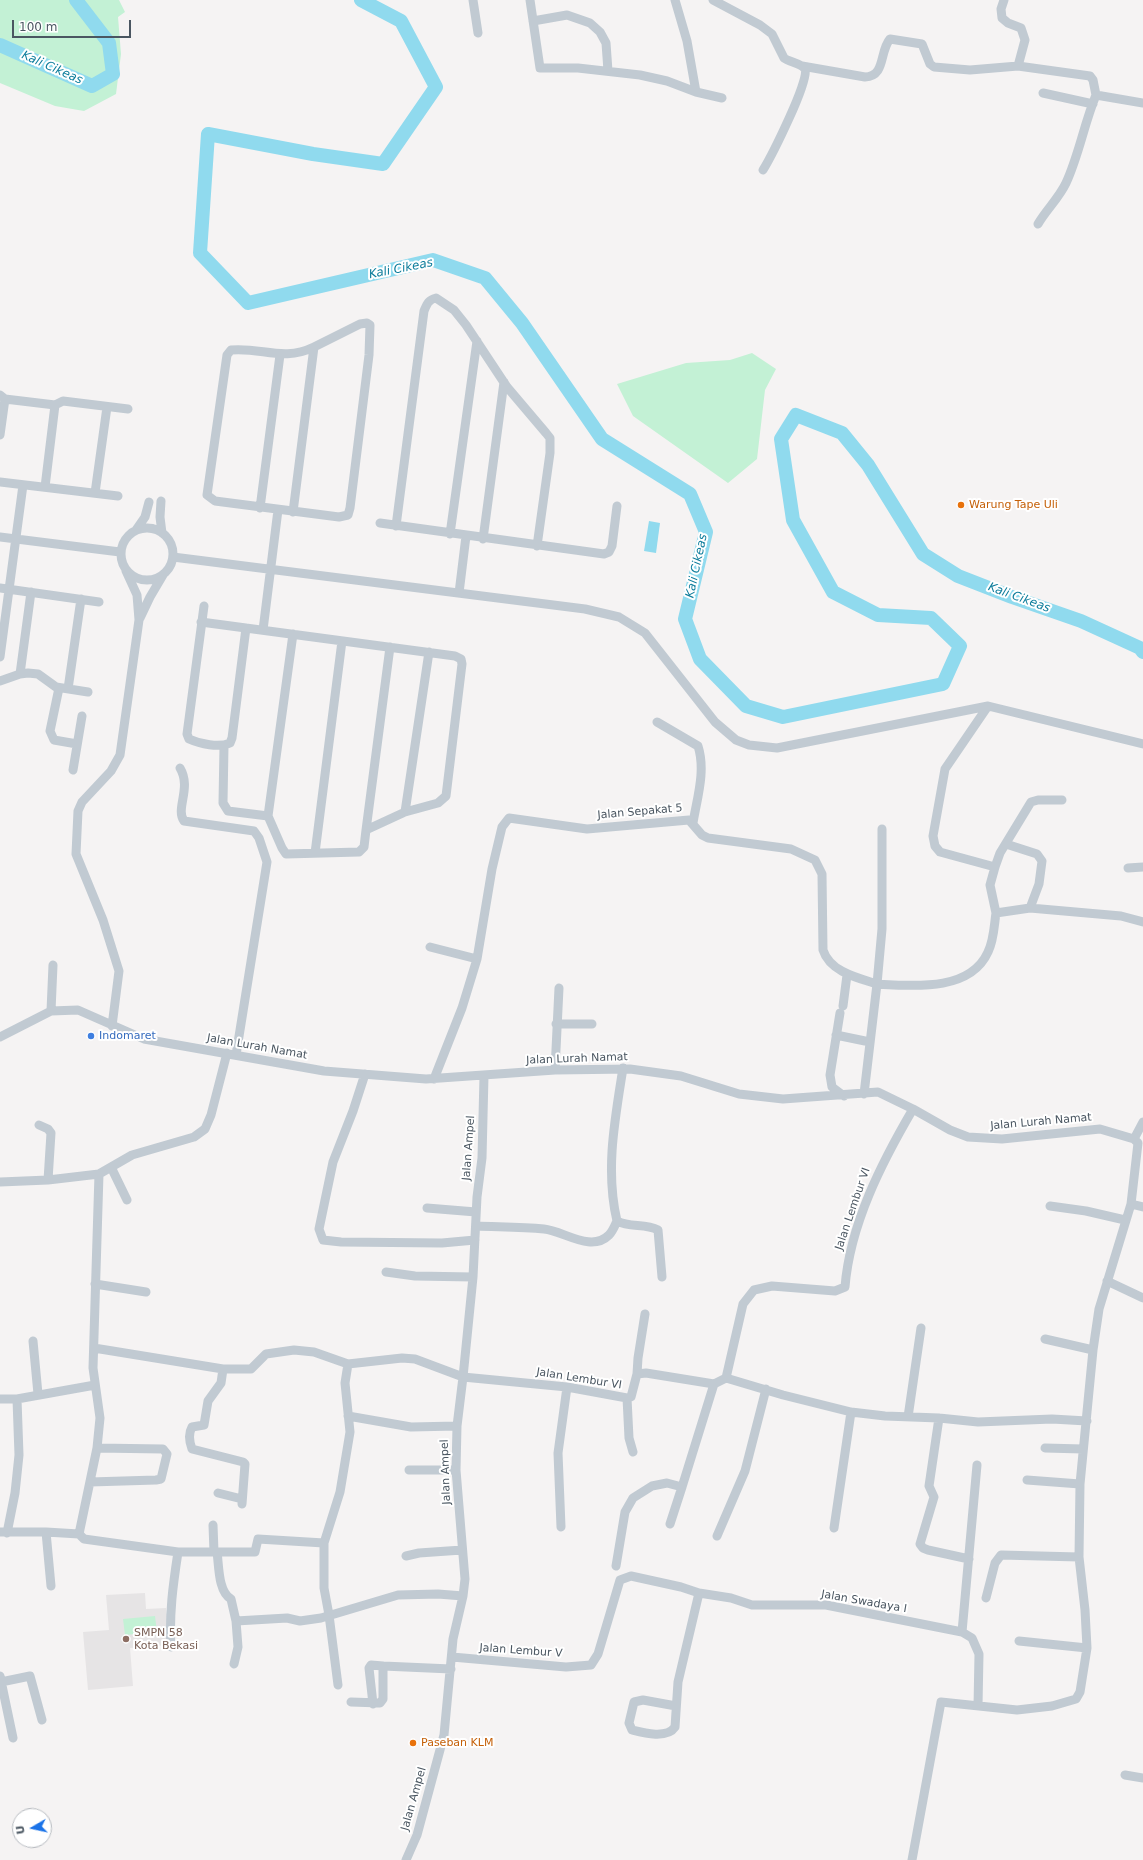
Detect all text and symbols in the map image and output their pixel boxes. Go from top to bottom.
scale bar [14,12,133,38]
text: 100 m [19,20,57,34]
water label: Kali Cikeas [19,48,85,88]
water label: Kali Cikeas [368,256,434,282]
place label: Warung Tape Uli [969,498,1058,512]
marker: Warung Tape Uli [956,500,966,510]
water label: Kali Cikeas [683,533,711,599]
water label: Kali Cikeas [986,580,1052,616]
street label: Jalan Sepakat 5 [597,802,683,822]
place label: Indomaret [99,1029,156,1043]
marker: Indomaret [86,1031,96,1041]
street label: Jalan Lurah Namat [206,1032,308,1062]
street label: Jalan Lurah Namat [526,1051,628,1067]
street label: Jalan Lurah Namat [990,1111,1092,1133]
street label: Jalan Ampel [460,1115,478,1181]
street label: Jalan Lembur VI [833,1166,873,1252]
street label: Jalan Lembur VI [535,1366,623,1392]
street label: Jalan Ampel [438,1439,454,1505]
street label: Jalan Swadaya I [820,1588,908,1616]
place label: SMPN 58 Kota Bekasi [134,1626,198,1652]
marker: SMPN 58 Kota Bekasi [121,1634,131,1644]
street label: Jalan Lembur V [479,1642,563,1660]
place label: Paseban KLM [421,1736,493,1750]
marker: Paseban KLM [408,1738,418,1748]
street label: Jalan Ampel [399,1766,429,1832]
north arrow [12,1808,52,1848]
text: U [14,1824,28,1835]

